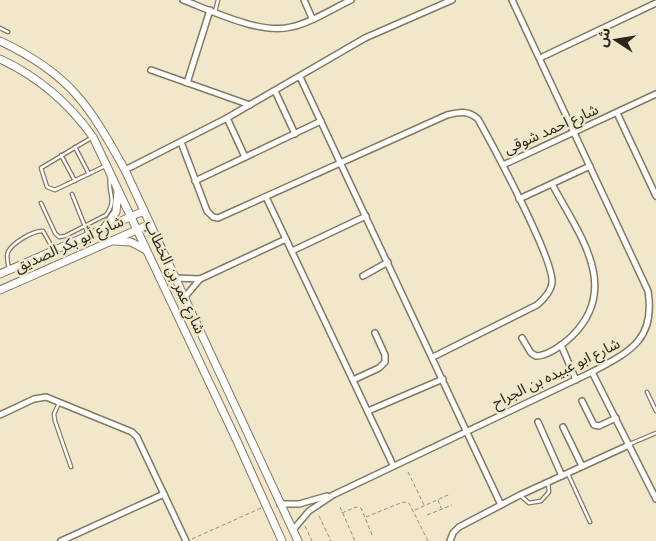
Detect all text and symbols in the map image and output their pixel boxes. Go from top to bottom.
north arrow [591,15,641,65]
text: ش [591,26,615,49]
street label: شارع احمد شوقى [500,97,602,161]
street label: شارع أبو بكر الصديق [10,209,128,279]
street label: شارع عمر بن الخطاب [138,216,212,338]
street label: شارع ابو عبيده بن الجراح [488,331,624,415]

